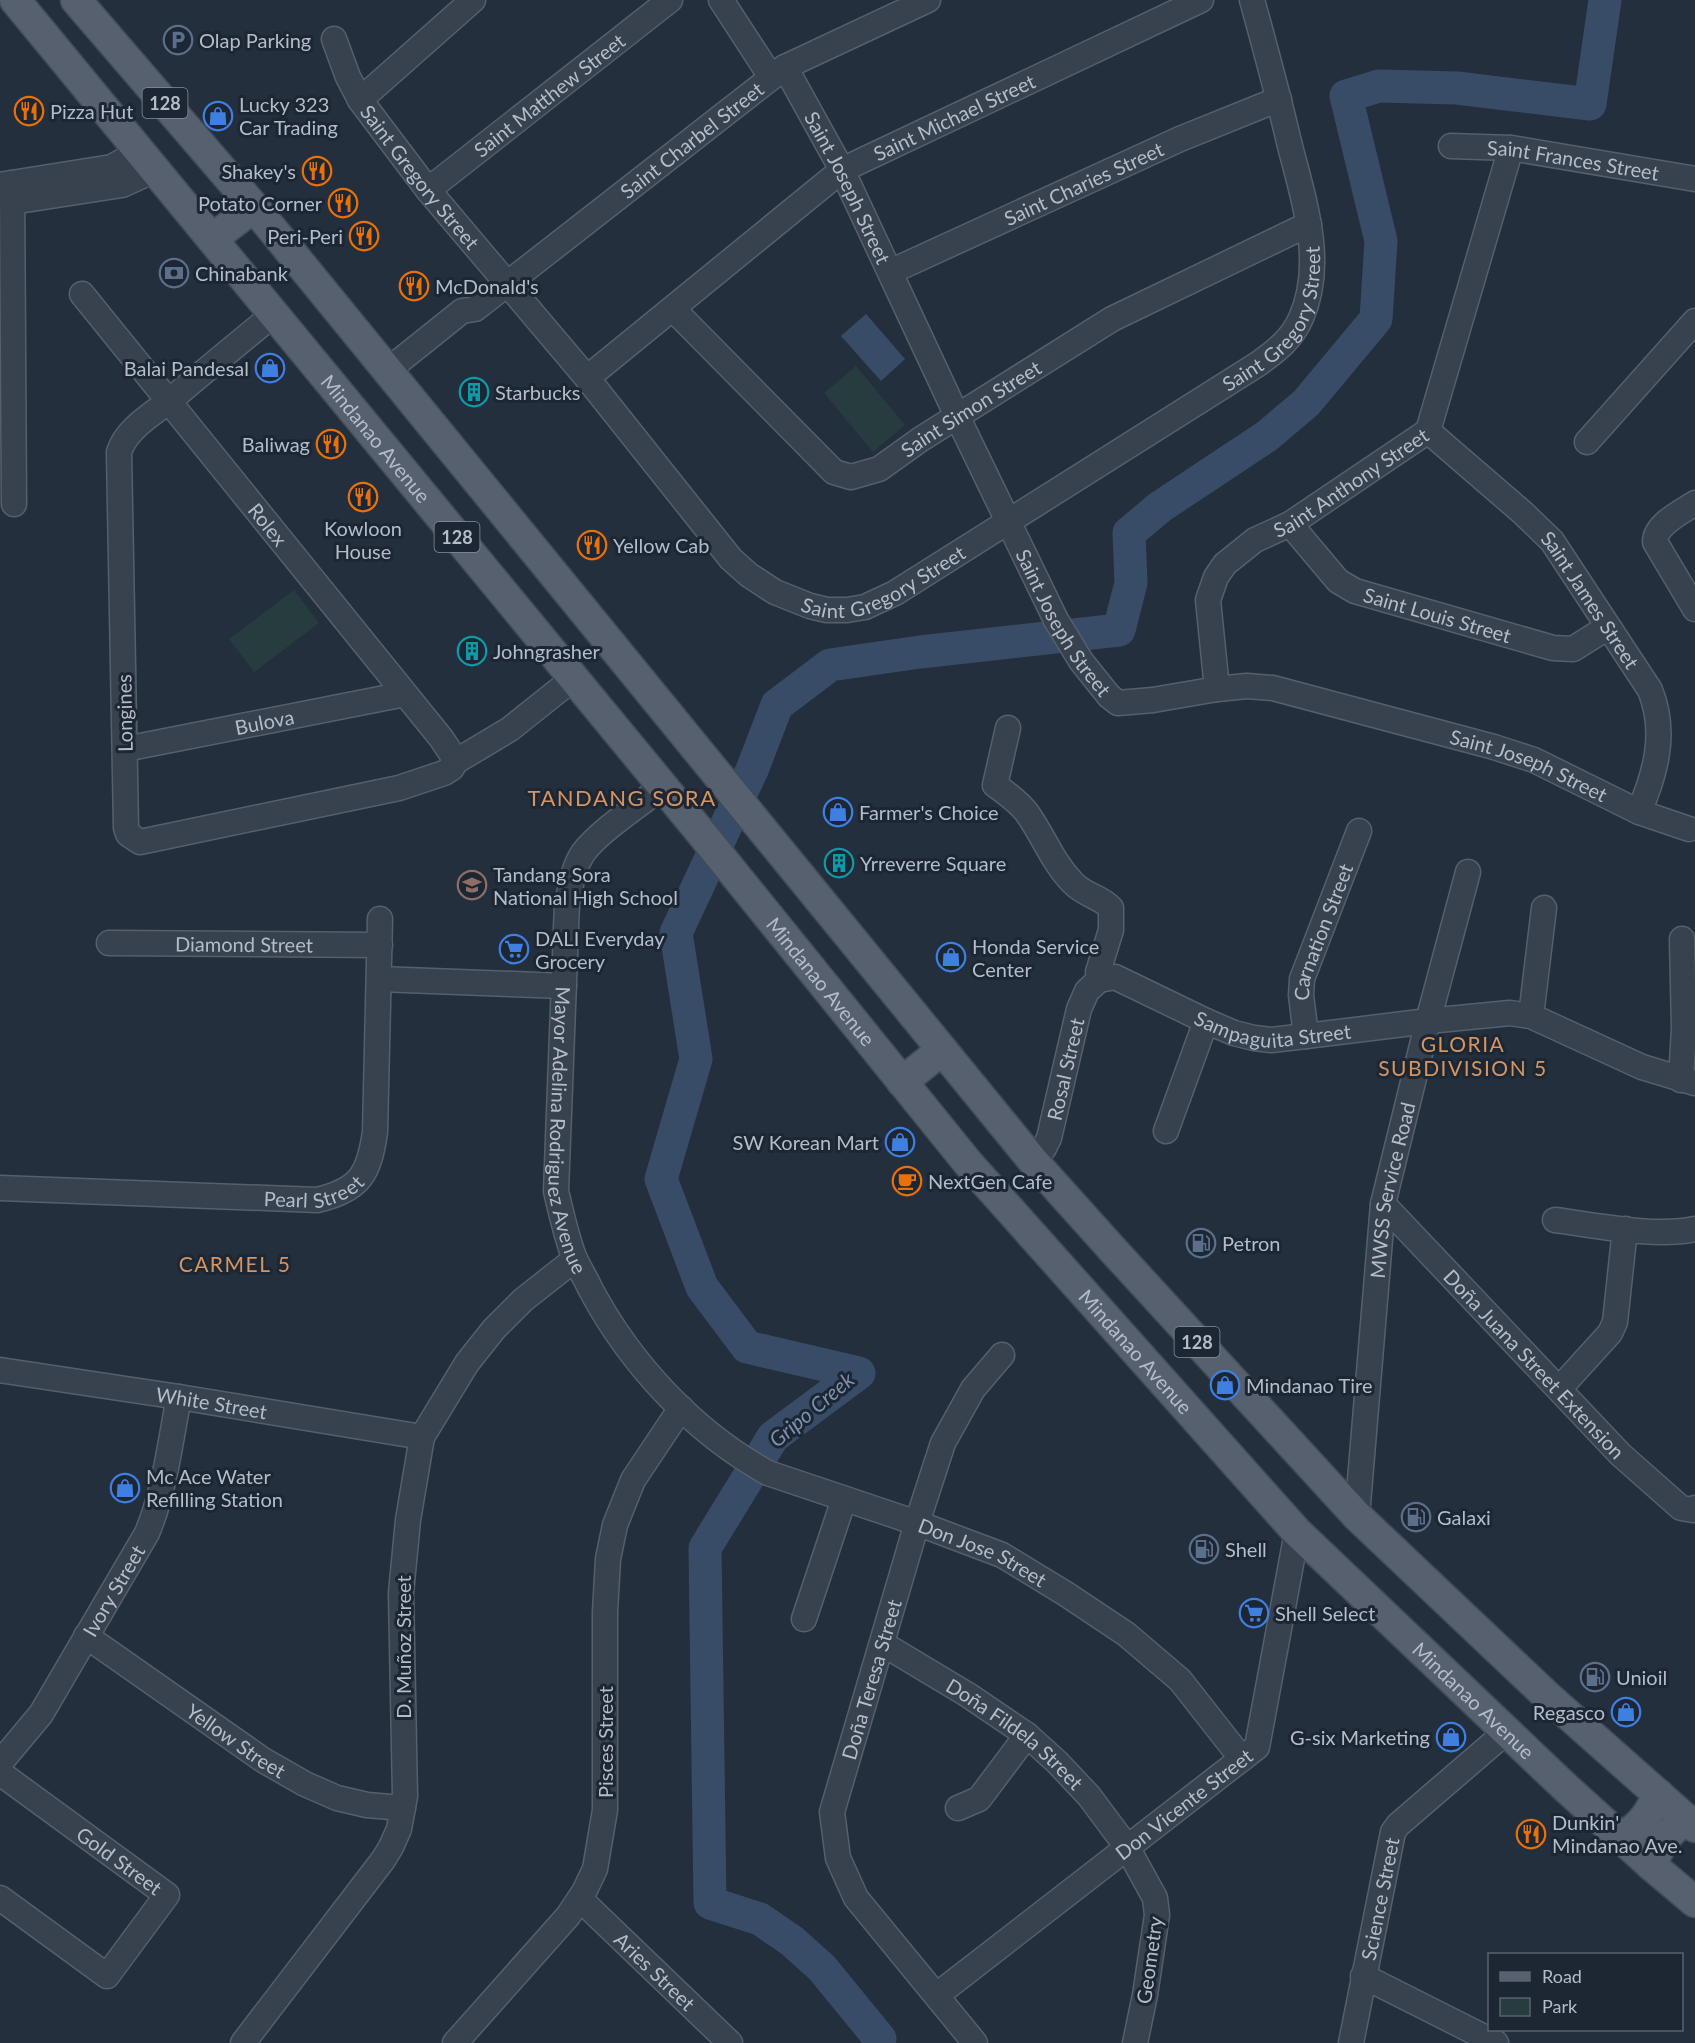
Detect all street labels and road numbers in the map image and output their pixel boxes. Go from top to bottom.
street label: Saint Matthew Street [469,28,629,162]
street label: Saint Michael Street [869,68,1039,165]
street label: Saint Charbel Street [615,77,768,203]
road number: 128 [142,88,188,118]
street label: Saint Gregory Street [356,100,485,254]
street label: Saint Joseph Street [800,107,896,267]
street label: Saint Frances Street [1487,135,1661,185]
street label: Saint Charies Street [1000,136,1167,230]
street label: Saint Gregory Street [1218,246,1324,396]
street label: Saint Simon Street [896,355,1045,462]
street label: Mindanao Avenue [316,370,436,507]
street label: Saint Anthony Street [1270,422,1433,542]
street label: Rolex [244,498,293,551]
road number: 128 [434,522,480,552]
street label: Saint James Street [1537,526,1644,673]
street label: Saint Gregory Street [798,540,969,622]
street label: Saint Joseph Street [1011,545,1116,701]
street label: Saint Louis Street [1361,582,1514,647]
street label: Longines [111,674,137,752]
street label: Bulova [233,704,296,739]
street label: Saint Joseph Street [1448,724,1611,806]
street label: Carnation Street [1289,860,1357,1001]
street label: Mindanao Avenue [762,912,880,1051]
street label: Diamond Street [175,931,313,957]
street label: Mayor Adelina Rodriguez Avenue [543,986,592,1278]
street label: Sampaguita Street [1191,1005,1352,1052]
street label: Rosal Street [1042,1015,1089,1123]
street label: MWSS Service Road [1365,1100,1420,1279]
street label: Pearl Street [263,1170,368,1213]
street label: Doña Juana Street Extension [1439,1264,1630,1463]
street label: Mindanao Avenue [1074,1284,1198,1419]
road number: 128 [1174,1327,1220,1357]
street label: White Street [154,1382,269,1423]
street label: Don Jose Street [915,1513,1051,1591]
street label: Ivory Street [77,1541,149,1640]
street label: D. Muñoz Street [391,1575,415,1719]
street label: Doña Teresa Street [836,1596,906,1762]
street label: Mindanao Avenue [1408,1637,1540,1764]
street label: Doña Fildela Street [942,1673,1088,1794]
street label: Pisces Street [593,1686,617,1798]
street label: Yellow Street [182,1698,290,1782]
street label: Don Vicente Street [1110,1743,1257,1864]
street label: Gold Street [72,1821,167,1899]
street label: Science Street [1356,1835,1404,1962]
street label: Geometry [1131,1914,1167,2005]
street label: Aries Street [610,1927,700,2015]

